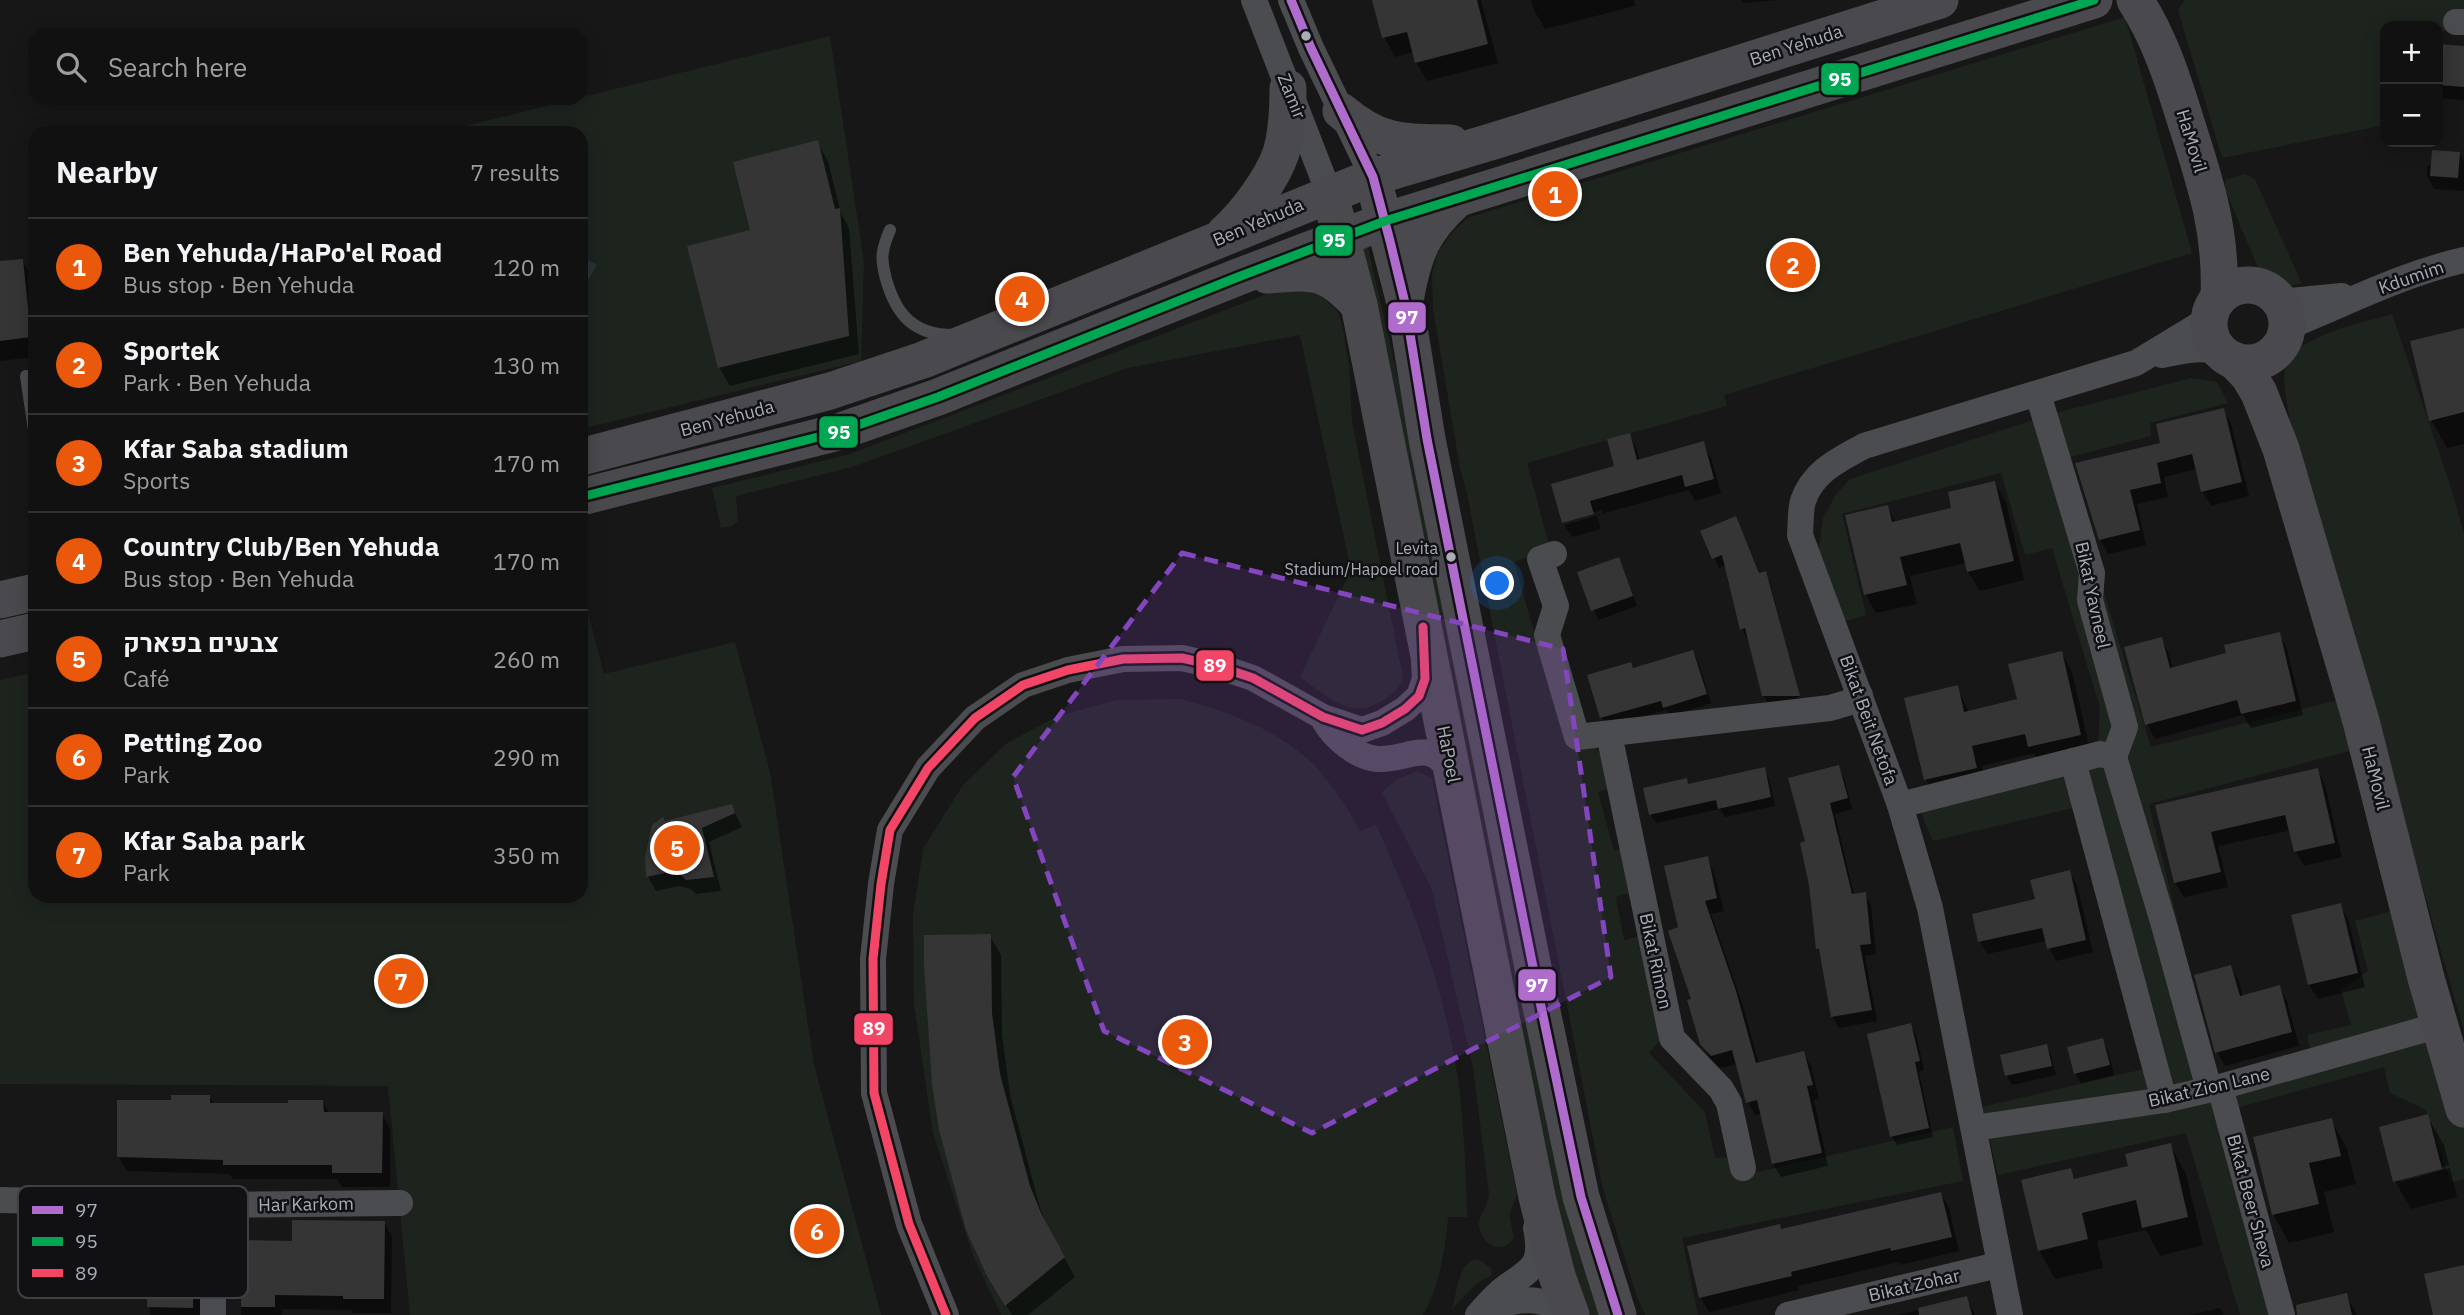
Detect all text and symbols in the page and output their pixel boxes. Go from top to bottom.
street label: Ben Yehuda [1747,19,1846,71]
map controls [2380,21,2443,147]
button: + [2380,21,2443,84]
search box [28,28,588,105]
unlabelled marker [1299,29,1313,43]
icon: search [52,48,90,86]
text: Search here [108,50,247,84]
line badge: 95 [1820,62,1860,96]
text: 95 [1829,67,1851,91]
street label: Zamir [1273,70,1312,122]
button: − [2380,84,2443,147]
street label: HaMovil [2171,106,2213,176]
text: Nearby [56,152,158,191]
text: 7 results [470,157,560,187]
pin: 1 [1532,168,1578,220]
street label: Ben Yehuda [1209,192,1307,251]
line badge: 95 [1314,224,1354,257]
text: 95 [1323,228,1345,252]
text: Ben Yehuda/HaPo'el Road [123,235,442,269]
pin: 2 [1770,239,1816,291]
text: 1 [72,252,86,282]
text: 120 m [493,252,560,282]
street label: Kdumim [2375,255,2447,299]
text: Bus stop · Ben Yehuda [123,269,354,299]
pin: 4 [999,273,1045,325]
line badge: 97 [1387,301,1427,334]
text: 97 [1396,305,1418,329]
text: Sportek [123,333,220,367]
text: 2 [72,350,86,380]
text: 130 m [493,350,560,380]
text: Park · Ben Yehuda [123,367,311,397]
street label: Ben Yehuda [678,394,777,442]
line badge: 95 [818,415,859,449]
text: 95 [828,420,850,444]
text: Kfar Saba stadium [123,431,349,465]
text: 3 [72,448,86,478]
text: 170 m [493,448,560,478]
text: Sports [123,465,190,495]
text: Country Club/Ben Yehuda [123,529,439,563]
place label: Levita Stadium/Hapoel road [1284,538,1438,579]
street label: Bikat Yavneel [2070,539,2116,651]
text: 4 [72,546,86,576]
text: 170 m [493,546,560,576]
marker: Levita Stadium/Hapoel road [1444,550,1458,564]
text: Bus stop · Ben Yehuda [123,563,354,593]
your location [1480,566,1514,600]
text: צבעים בפארק [123,625,279,659]
text: 5 [72,644,86,674]
text: 260 m [493,644,560,674]
line badge: 89 [1195,649,1235,682]
street label: Bikat Beit Netofa [1835,652,1903,789]
text: 89 [1204,653,1226,677]
text: Café [123,663,170,693]
street label: HaPoel [1432,723,1466,785]
text: Petting Zoo [123,725,262,759]
text: 6 [72,742,86,772]
text: 290 m [493,742,560,772]
street label: HaMovil [2357,744,2395,812]
text: Park [123,759,170,789]
pin: 5 [654,822,700,874]
text: Kfar Saba park [123,823,305,857]
text: 7 [72,840,86,870]
text: 350 m [493,840,560,870]
text: Park [123,857,170,887]
street label: Bikat Rimon [1635,911,1677,1011]
pin: 7 [378,955,424,1007]
line badge: 97 [1517,968,1557,1002]
text: 97 [1526,973,1548,997]
line badge: 89 [853,1012,894,1046]
text: 89 [863,1016,885,1040]
pin: 3 [1162,1016,1208,1068]
street label: Bikat Zion Lane [2146,1062,2272,1112]
street label: Bikat Beer Sheva [2222,1132,2280,1270]
legend [18,1186,248,1298]
street label: Har Karkom [258,1192,354,1216]
text: 97 [75,1198,98,1222]
pin: 6 [794,1205,840,1257]
text: 95 [75,1229,98,1253]
text: 89 [75,1261,98,1285]
street label: Bikat Zohar [1866,1263,1962,1307]

